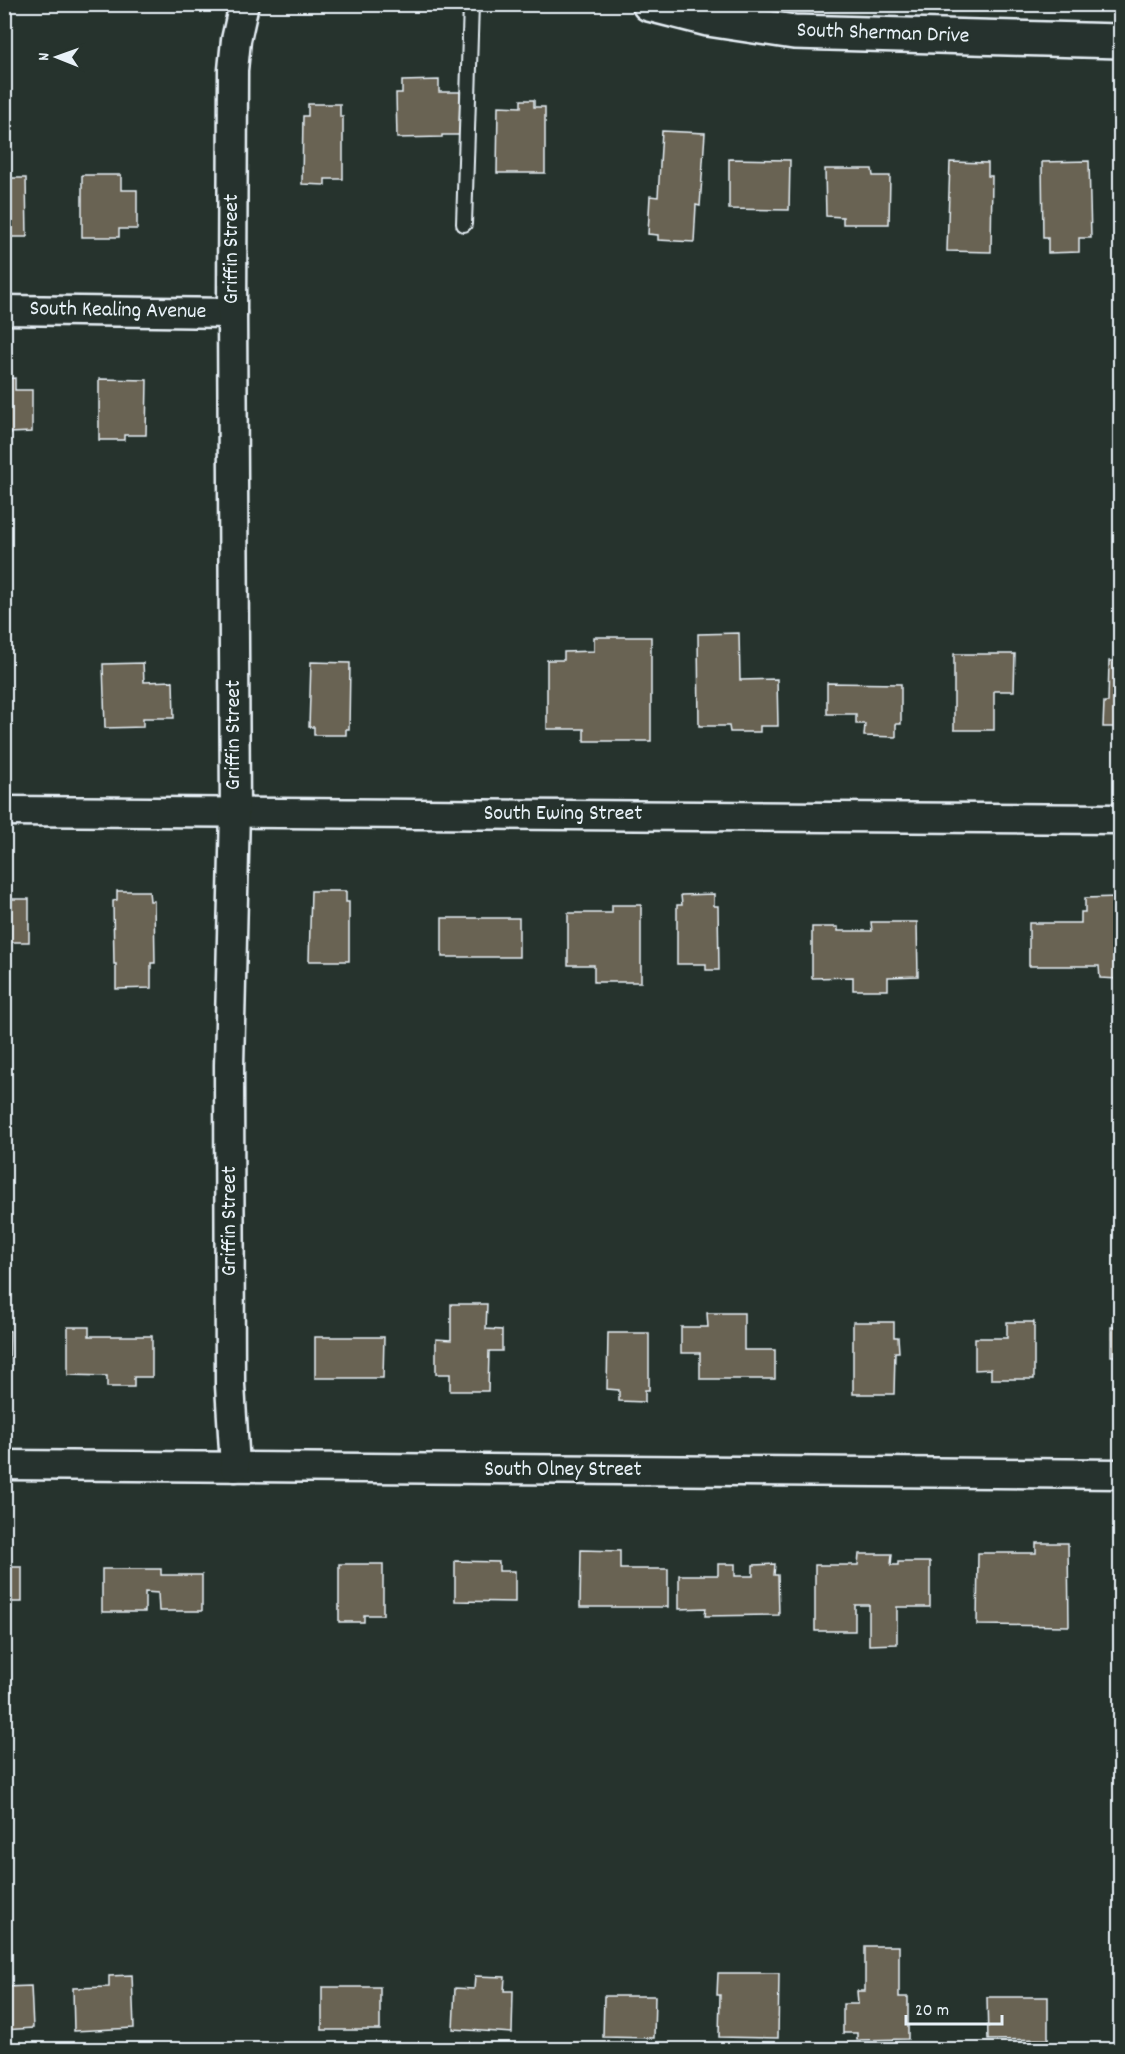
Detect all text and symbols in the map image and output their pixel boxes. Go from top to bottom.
street label: South Sherman Drive [796,15,970,53]
north arrow [27,27,87,87]
text: N [33,53,56,61]
street label: Griffin Street [217,194,248,304]
street label: South Kealing Avenue [29,294,207,328]
street label: Griffin Street [219,680,250,790]
street label: South Ewing Street [484,799,642,830]
street label: Griffin Street [215,1166,246,1276]
street label: South Olney Street [484,1455,642,1486]
scale bar [906,1988,1002,2026]
text: 20 m [915,1999,949,2024]

